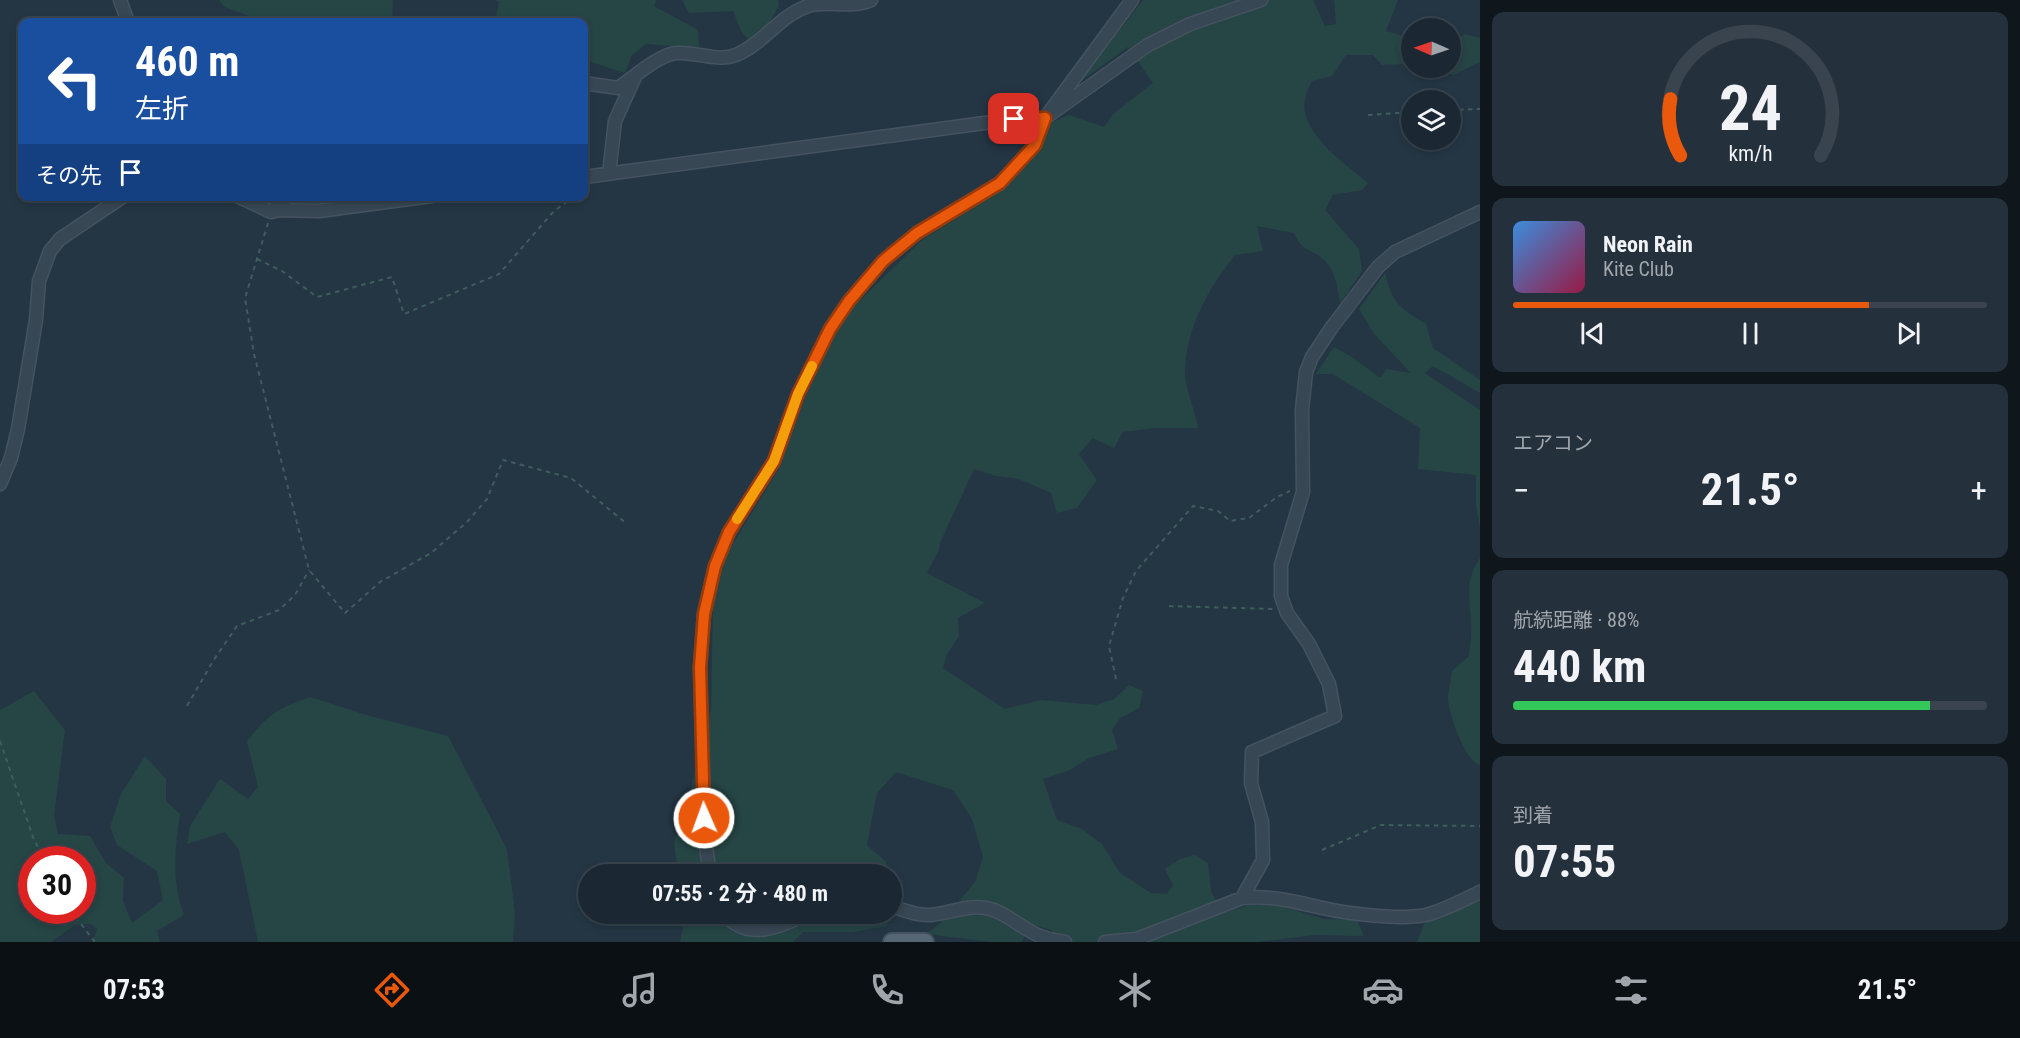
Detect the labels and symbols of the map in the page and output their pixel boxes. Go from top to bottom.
north arrow [1401,18,1461,78]
pin [988,93,1039,144]
position arrow [672,786,736,850]
speed limit sign: 30 [18,846,96,924]

